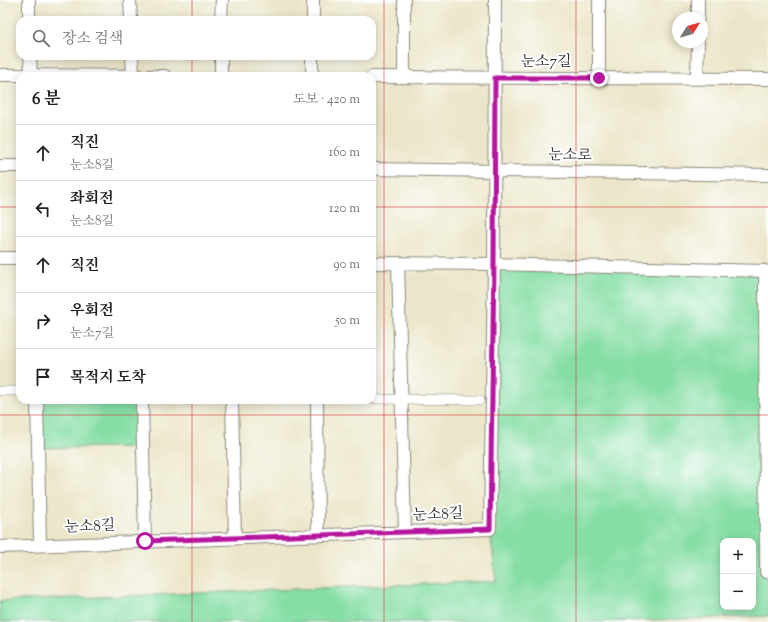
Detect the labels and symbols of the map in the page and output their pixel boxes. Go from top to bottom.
north arrow [672,12,708,48]
street label: 눈소7길 [521,52,572,73]
route end [590,69,608,87]
street label: 눈소로 [548,145,592,167]
street label: 눈소8길 [412,504,464,526]
street label: 눈소8길 [64,516,116,538]
route start [136,532,154,550]

